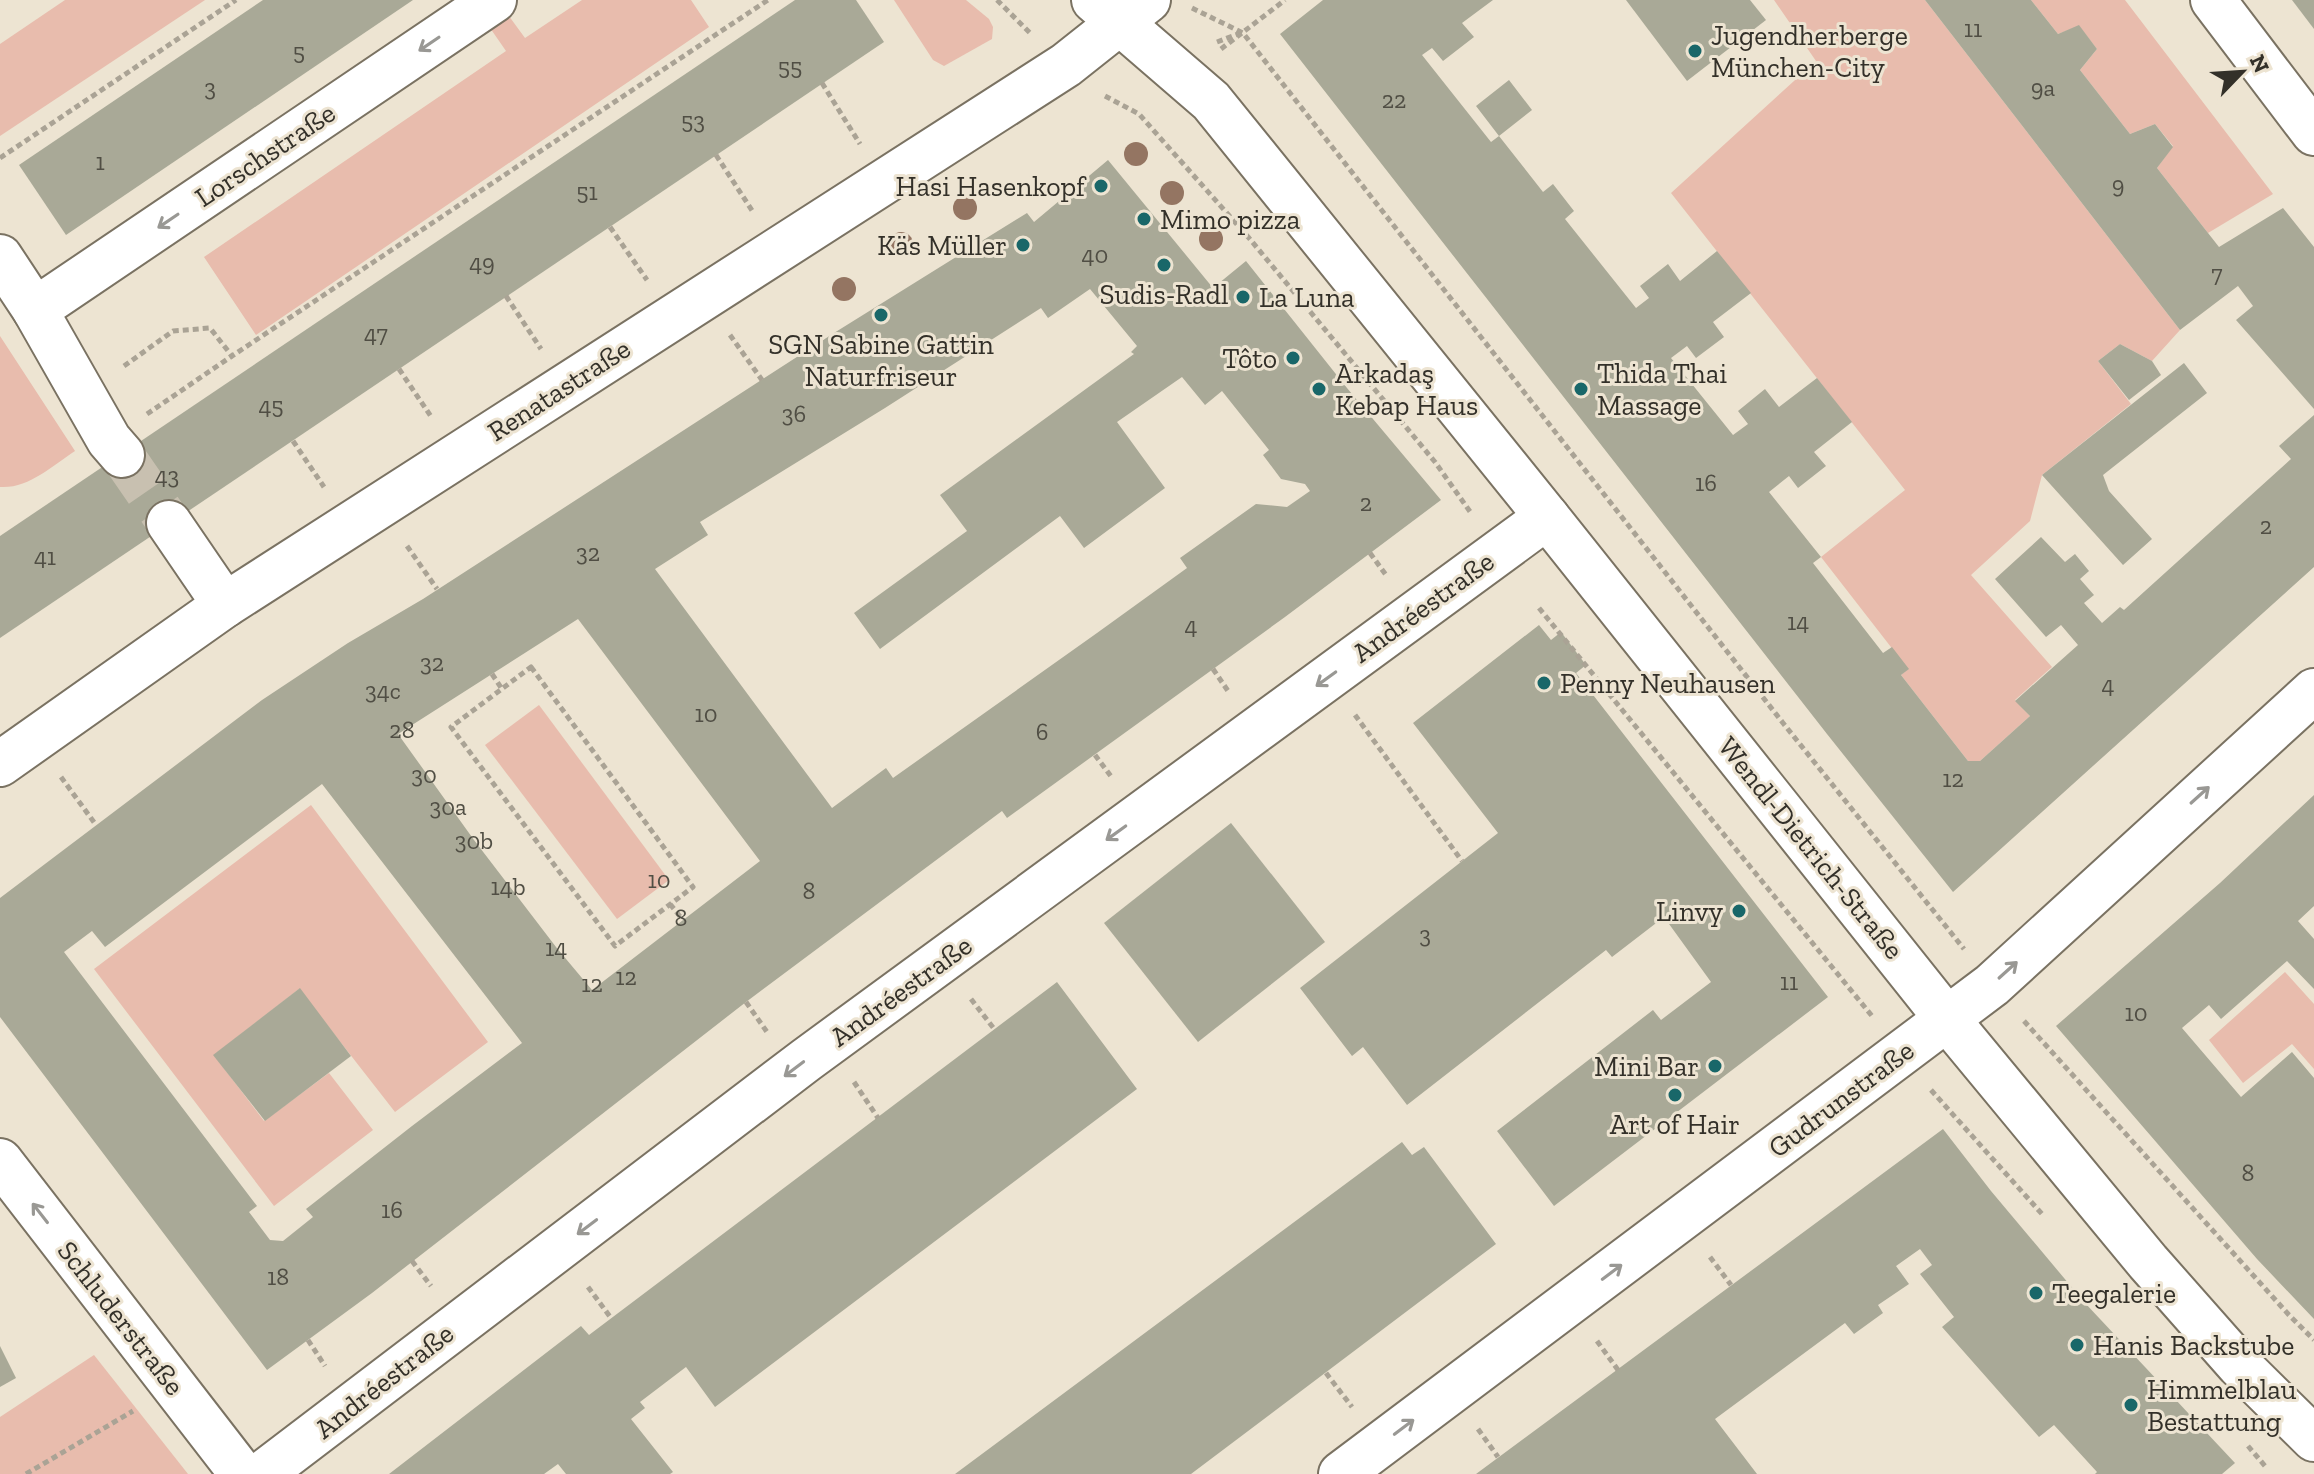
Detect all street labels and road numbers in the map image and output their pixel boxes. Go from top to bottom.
street label: Lorschstraße [189,96,341,214]
street label: Renatastraße [482,332,636,448]
street label: Andréestraße [1346,545,1500,669]
street label: Wendl-Dietrich-Straße [1711,730,1911,966]
street label: Andréestraße [824,929,978,1053]
street label: Gudrunstraße [1762,1034,1920,1164]
street label: Schluderstraße [51,1234,191,1402]
street label: Andréestraße [308,1317,460,1445]

